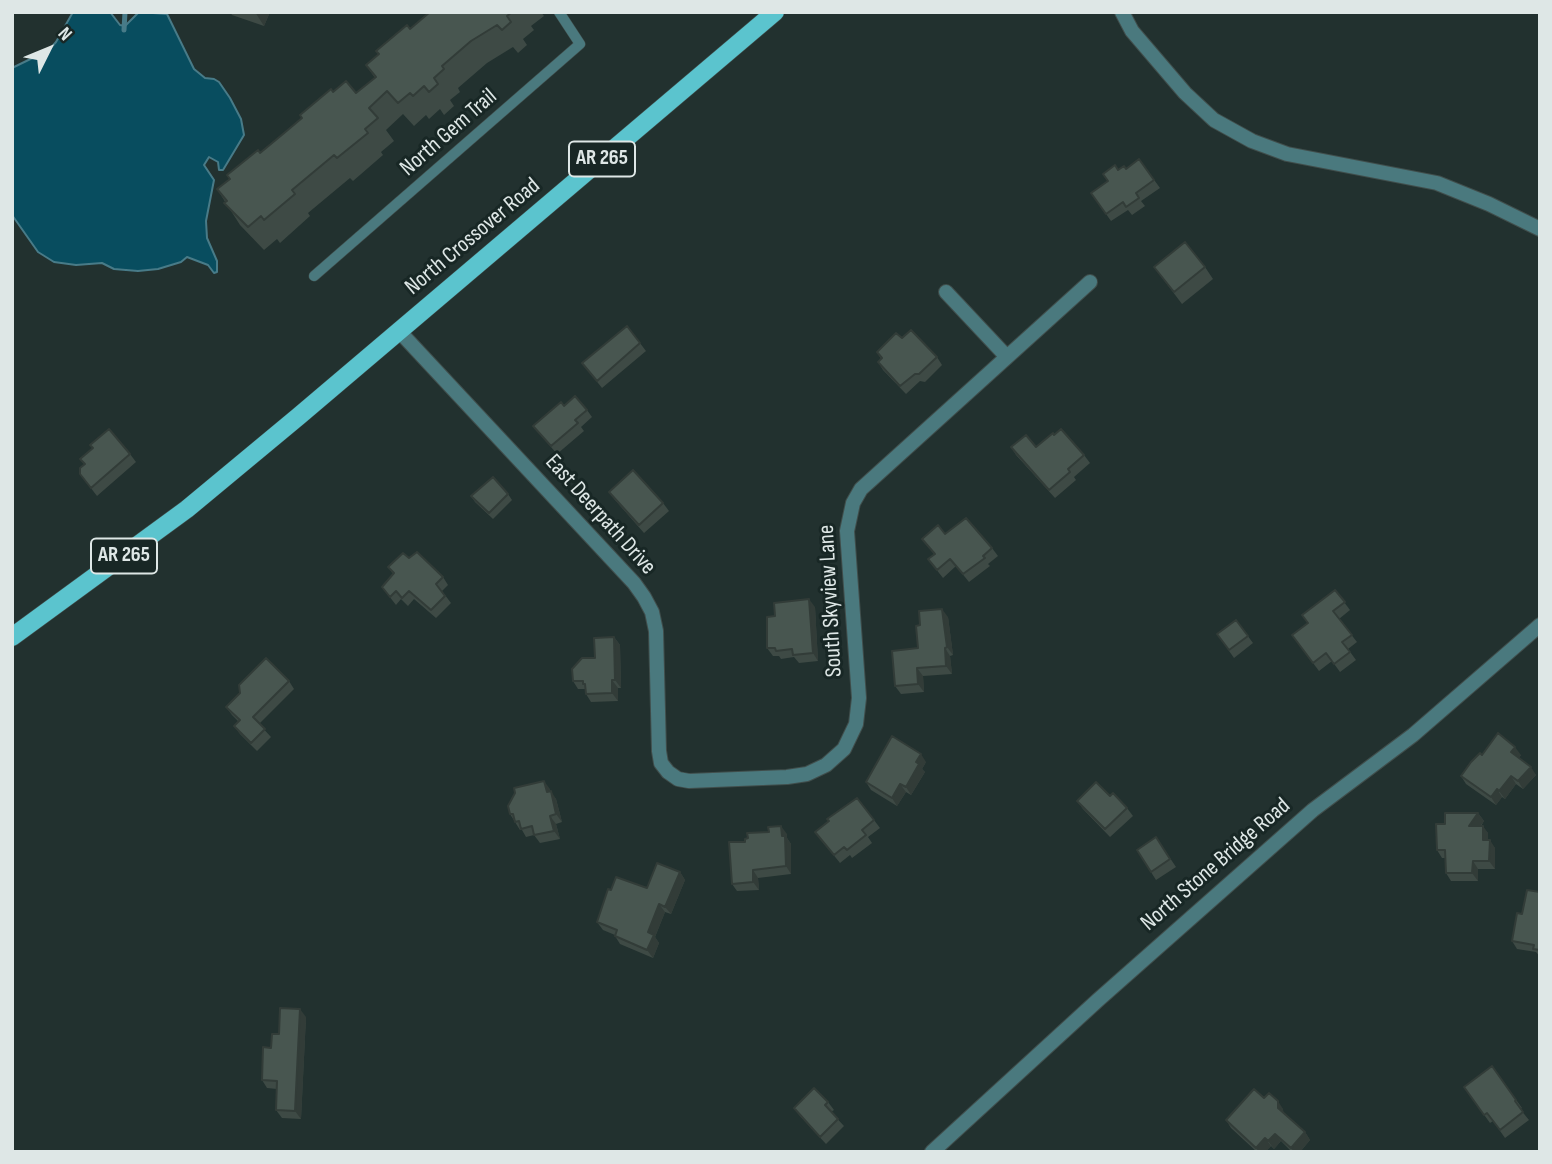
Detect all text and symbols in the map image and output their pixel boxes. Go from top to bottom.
north arrow [14,14,84,84]
text: N [53,23,77,46]
street label: North Gem Trail [395,84,503,182]
road number: AR 265 [569,142,635,176]
street label: North Crossover Road [400,173,546,301]
street label: East Deerpath Drive [539,449,661,581]
street label: South Skyview Lane [813,524,849,678]
road number: AR 265 [91,538,157,574]
street label: North Stone Bridge Road [1136,793,1296,937]

